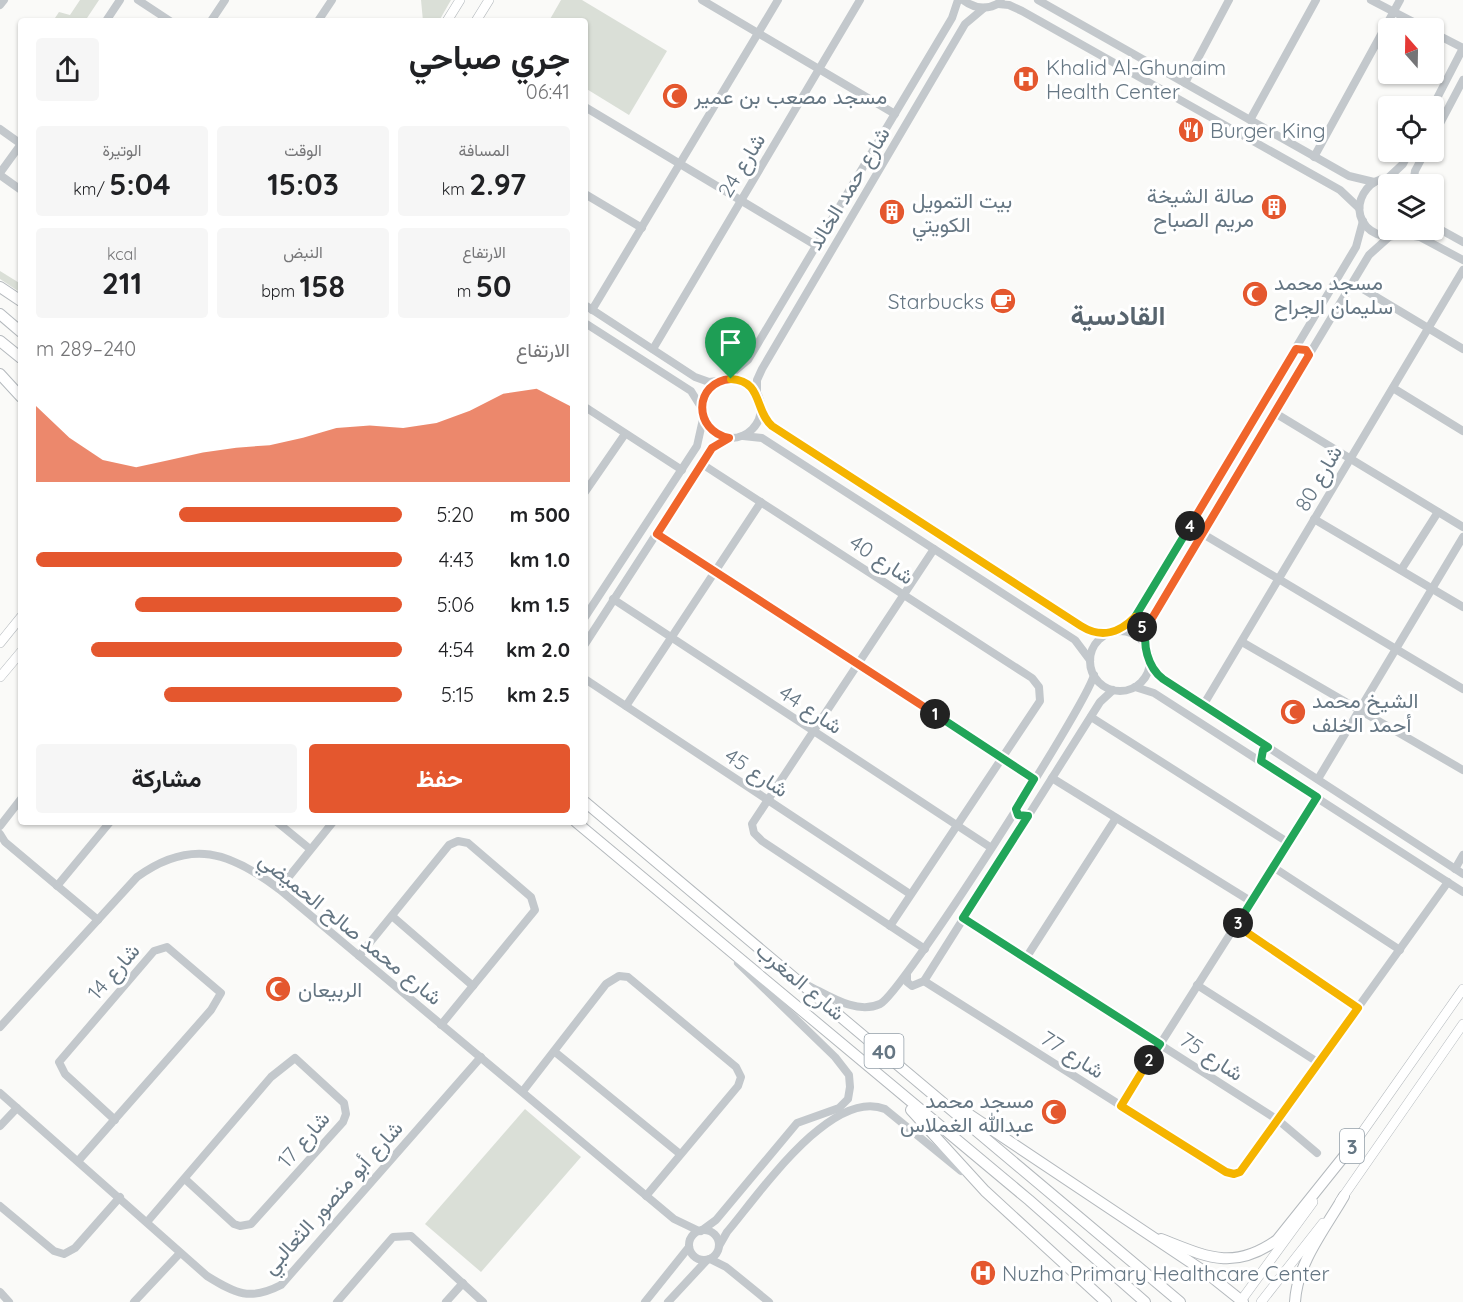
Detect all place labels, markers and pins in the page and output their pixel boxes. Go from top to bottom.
place label: Khalid Al-Ghunaim Health Center [1046,54,1226,104]
hospital icon: Khalid Al-Ghunaim Health Center [1011,64,1041,94]
mosque icon: مسجد مصعب بن عمير [660,81,690,111]
place label: مسجد مصعب بن عمير [693,83,887,110]
restaurant icon: Burger King [1176,115,1206,145]
place label: Burger King [1210,117,1326,143]
place label: صالة الشيخة مريم الصباح [1147,182,1254,234]
place label: بيت التمويل الكويتي [912,187,1012,242]
building icon: صالة الشيخة مريم الصباح [1259,192,1289,222]
building icon: بيت التمويل الكويتي [877,197,907,227]
place label: مسجد محمد سليمان الجراح [1274,269,1393,321]
mosque icon: مسجد محمد سليمان الجراح [1240,279,1270,309]
cafe icon: Starbucks [988,286,1018,316]
place label: Starbucks [888,288,984,314]
pin [705,317,756,379]
pin: 4 [1175,511,1205,541]
pin: 5 [1127,612,1157,642]
place label: الشيخ محمد أحمد الخلف [1312,687,1418,737]
mosque icon: الشيخ محمد أحمد الخلف [1278,697,1308,727]
pin: 1 [920,699,950,729]
pin: 3 [1223,908,1253,938]
mosque icon: الربيعان [263,974,293,1004]
place label: الربيعان [298,976,362,1003]
pin: 2 [1134,1045,1164,1075]
place label: مسجد محمد عبدالله الغملاس [900,1087,1034,1137]
mosque icon: مسجد محمد عبدالله الغملاس [1039,1097,1069,1127]
hospital icon: Nuzha Primary Healthcare Center [968,1258,998,1288]
place label: Nuzha Primary Healthcare Center [1002,1260,1330,1286]

